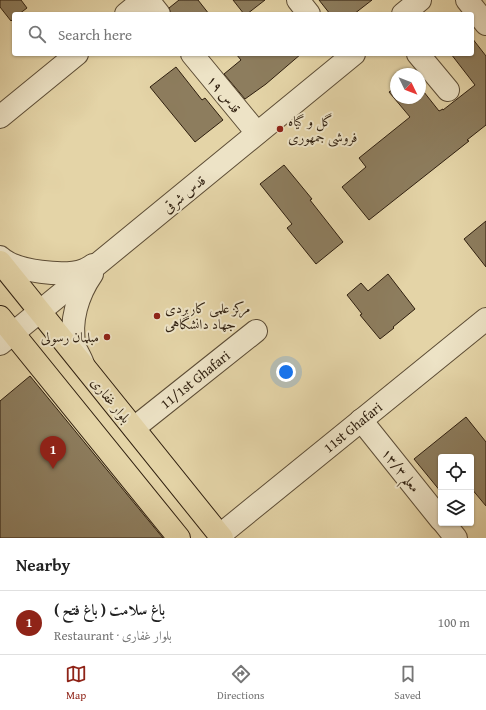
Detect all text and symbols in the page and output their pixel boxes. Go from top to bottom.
search box [12,12,474,56]
icon: search [26,23,48,45]
text: Search here [58,24,132,45]
north arrow [390,68,426,104]
street label: قدس ۱۹ [202,71,246,117]
place label: گل و گیاه فروشی جمهوری [288,111,357,147]
marker: گل و گیاه فروشی جمهوری [275,124,285,134]
street label: قدس شرقی [158,170,210,218]
place label: مرکز علمی کاربردی جهاد دانشگاهی [165,298,251,334]
marker: مرکز علمی کاربردی جهاد دانشگاهی [152,311,162,321]
place label: مبلمان رسولی [41,327,99,347]
marker: مبلمان رسولی [102,332,112,342]
street label: 11/1st Ghafari [156,345,234,413]
your location [276,362,296,382]
street label: بلوار غفاری [86,373,136,427]
street label: 11st Ghafari [319,397,387,457]
pin: 1 [40,436,66,469]
street label: معلم ۱۳/۳ [373,444,425,499]
map controls [438,454,474,526]
button: locate [438,454,474,490]
button: layers [438,490,474,526]
text: Nearby [16,552,70,577]
text: باغ سلامت ( باغ فتح ) [54,599,165,620]
text: 1 [26,613,32,632]
text: 100 m [438,613,470,632]
text: Restaurant · بلوار غفاری [54,626,172,645]
tab: Map [65,663,87,703]
tab: Directions [217,663,264,703]
tab: Saved [394,663,421,703]

